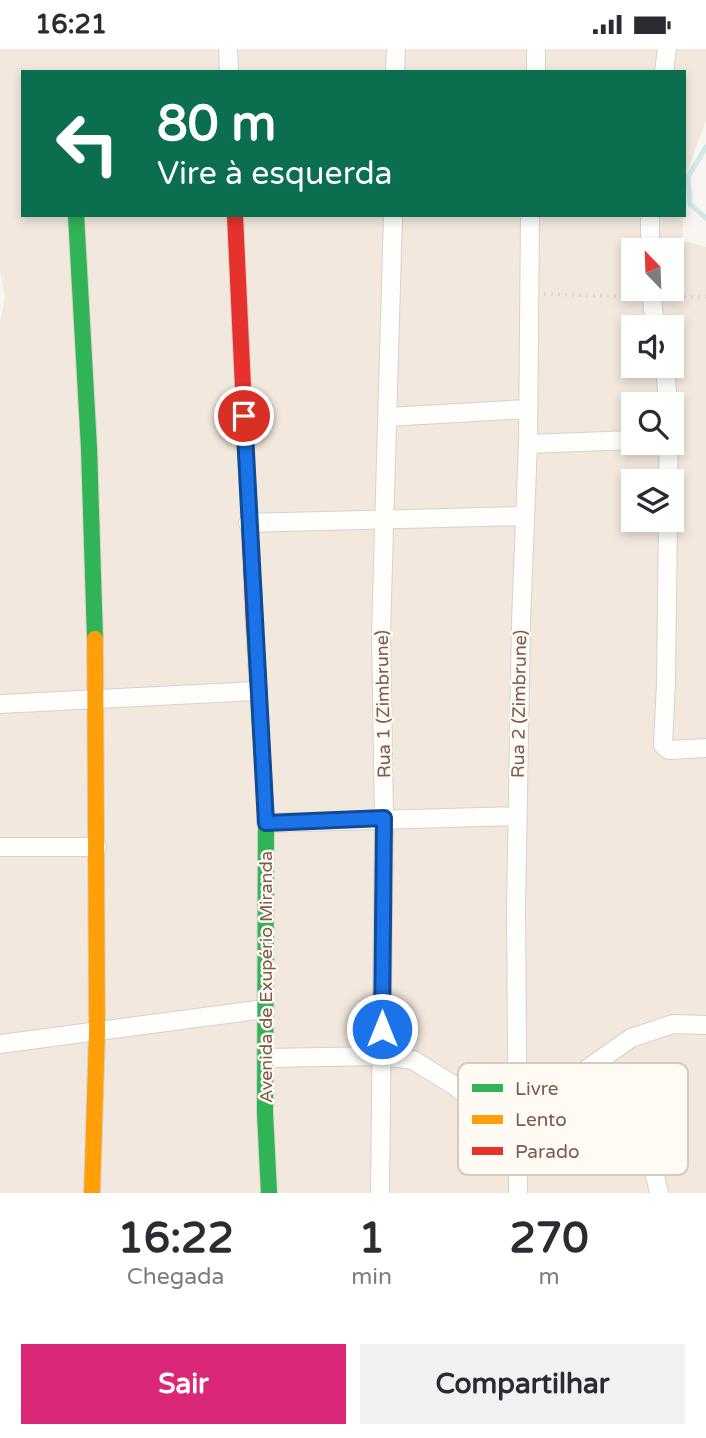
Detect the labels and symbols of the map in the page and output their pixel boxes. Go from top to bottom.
north arrow [621,238,684,301]
pin [214,386,274,446]
street label: Rua 1 (Zimbrune) [371,630,395,778]
street label: Rua 2 (Zimbrune) [507,630,531,778]
street label: Avenida de Exupério Miranda [255,851,277,1103]
position arrow [345,992,419,1066]
legend [458,1063,688,1175]
text: Livre [515,1078,559,1100]
text: Lento [515,1109,567,1131]
text: Parado [515,1141,579,1163]

